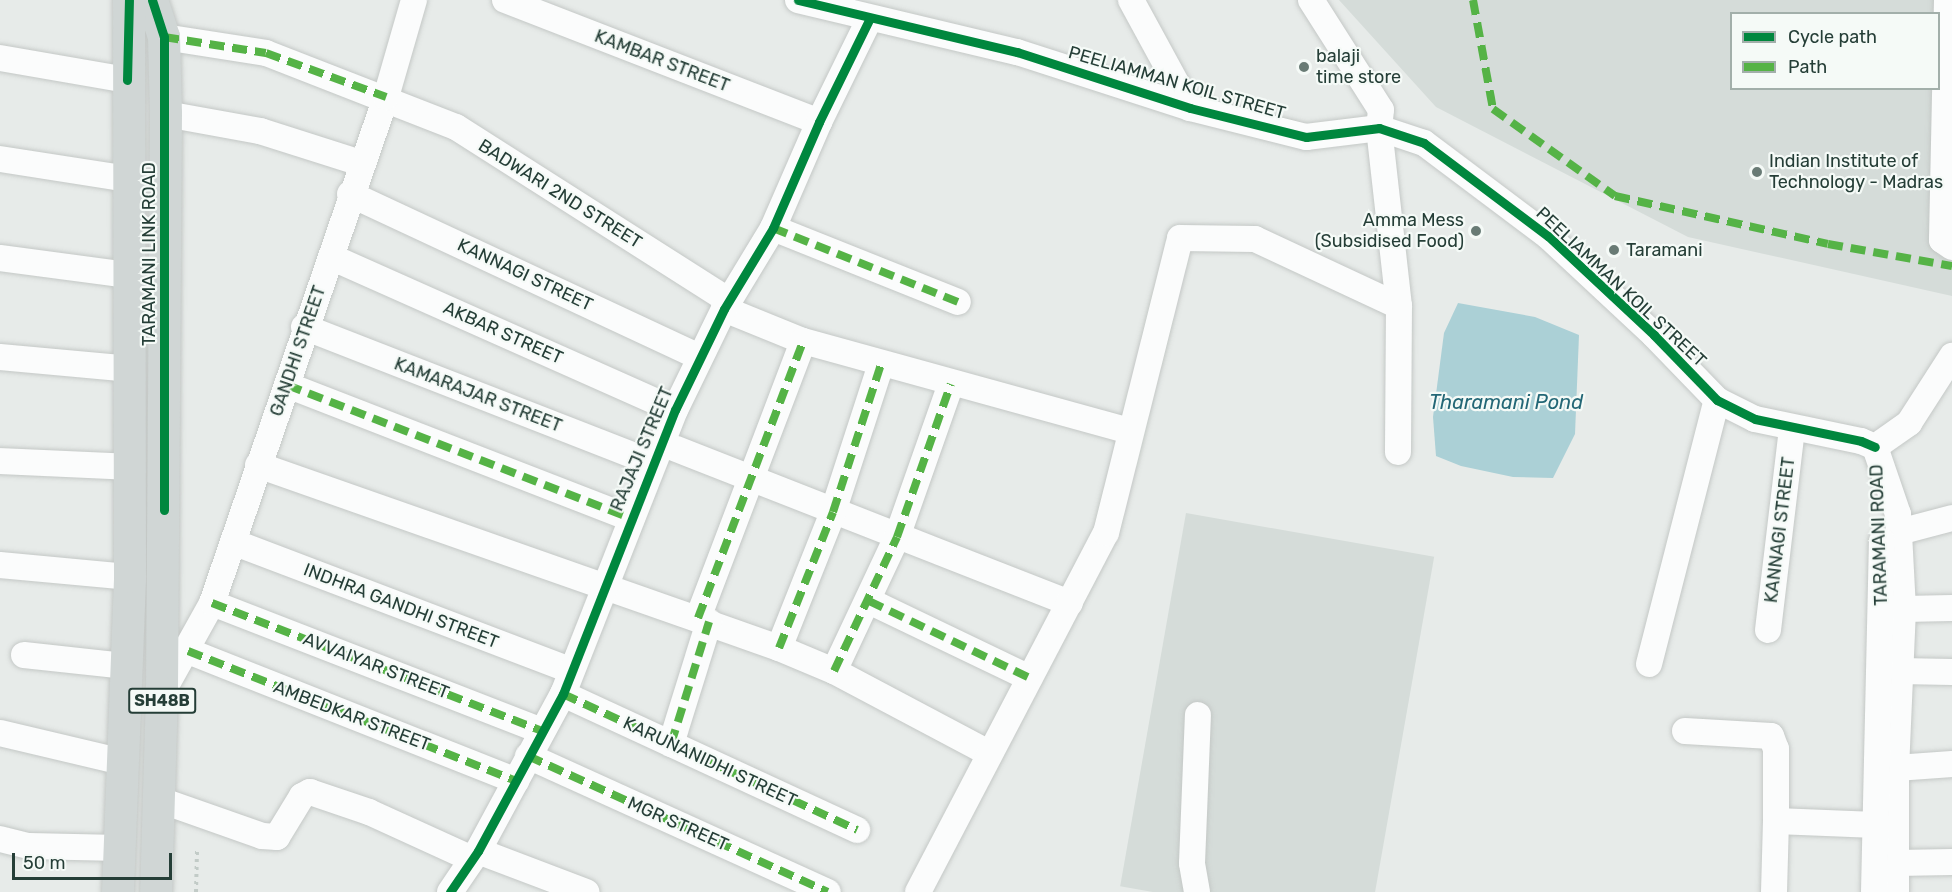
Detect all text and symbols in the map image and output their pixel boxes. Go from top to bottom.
legend [1730,12,1940,90]
street label: KAMBAR STREET [591,25,733,97]
text: Cycle path [1788,26,1877,48]
street label: PEELIAMMAN KOIL STREET [1066,42,1288,124]
place label: balaji time store [1316,46,1401,88]
text: Path [1788,56,1827,78]
marker: balaji time store [1297,60,1311,74]
street label: BADWARI 2ND STREET [474,135,646,253]
place label: Indian Institute of Technology - Madras [1769,151,1944,194]
street label: TARAMANI LINK ROAD [138,162,160,346]
marker: Indian Institute of Technology - Madras [1750,165,1764,179]
street label: PEELIAMMAN KOIL STREET [1531,202,1711,372]
place label: Amma Mess (Subsidised Food) [1315,210,1464,252]
marker: Amma Mess (Subsidised Food) [1469,224,1483,238]
street label: KANNAGI STREET [454,234,596,316]
place label: Taramani [1626,239,1703,261]
marker: Taramani [1607,243,1621,257]
street label: GANDHI STREET [266,283,330,419]
street label: AKBAR STREET [440,297,566,369]
street label: KAMARAJAR STREET [391,353,565,437]
street label: RAJAJI STREET [606,384,678,514]
water label: Tharamani Pond [1429,390,1583,414]
street label: KANNAGI STREET [1760,456,1800,604]
street label: TARAMANI ROAD [1866,464,1892,606]
street label: INDHRA GANDHI STREET [300,559,502,653]
street label: AVVAIYAR STREET [300,628,452,704]
street label: AMBEDKAR STREET [271,676,433,756]
road number: SH48B [128,688,196,714]
street label: KARUNANIDHI STREET [620,712,800,812]
street label: MGR STREET [624,792,732,856]
scale bar [15,841,176,879]
text: 50 m [23,852,66,874]

